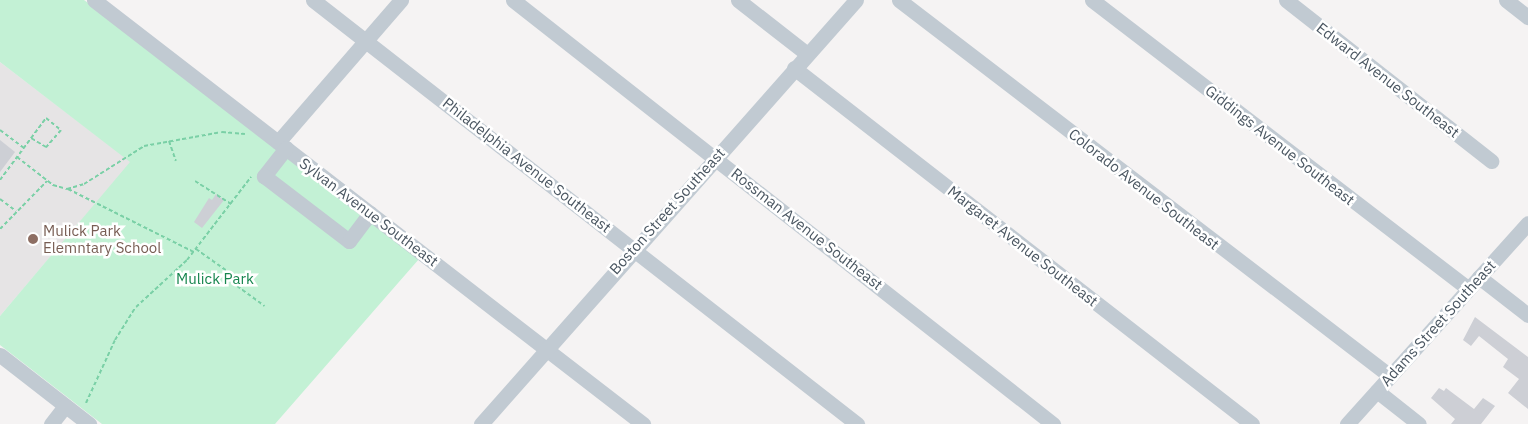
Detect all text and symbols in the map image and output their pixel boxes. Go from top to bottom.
street label: Edward Avenue Southeast [1313,19,1463,141]
street label: Giddings Avenue Southeast [1202,81,1358,209]
street label: Philadelphia Avenue Southeast [439,94,615,236]
street label: Colorado Avenue Southeast [1065,125,1223,253]
street label: Boston Street Southeast [605,144,729,278]
street label: Sylvan Avenue Southeast [296,154,442,270]
street label: Rossman Avenue Southeast [728,164,886,294]
street label: Margaret Avenue Southeast [944,182,1102,310]
place label: Mulick Park Elemntary School [43,221,161,256]
marker: Mulick Park Elemntary School [27,233,39,245]
street label: Adams Street Southeast [1377,256,1499,390]
park label: Mulick Park [176,270,254,288]

